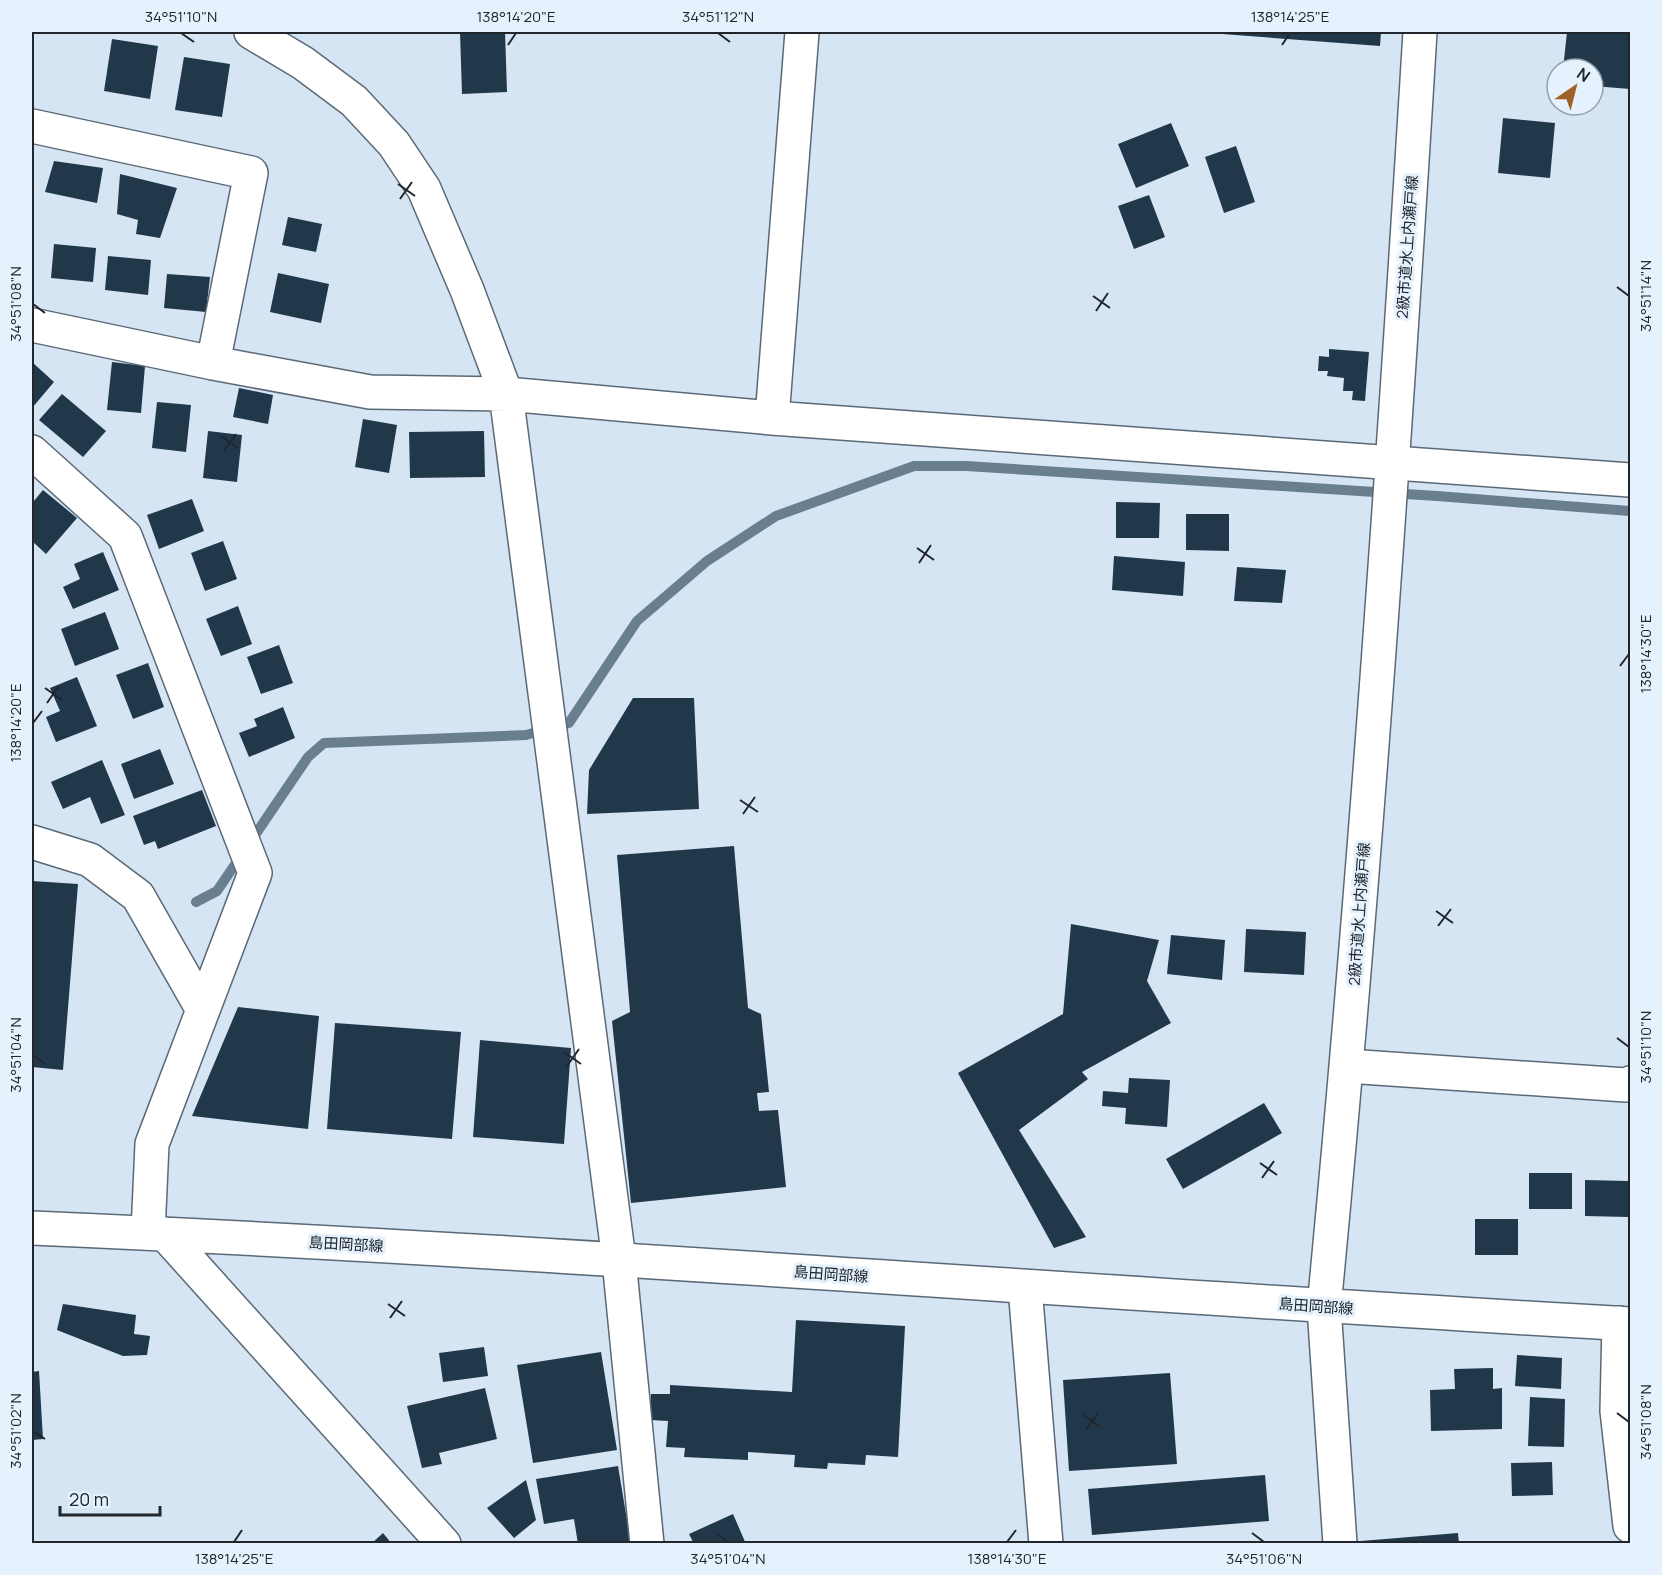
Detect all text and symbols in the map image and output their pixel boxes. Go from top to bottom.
text: 34°51'10"N [145,6,217,27]
text: 138°14'20"E [476,6,556,27]
text: 34°51'12"N [682,6,754,27]
text: 138°14'25"E [1251,6,1329,27]
north arrow [1545,57,1605,117]
text: N [1573,62,1595,87]
street label: 2級市道水上内瀬戸線 [1392,175,1422,319]
text: 34°51'14"N [1635,260,1656,332]
text: 34°51'08"N [5,266,26,342]
text: 138°14'30"E [1635,615,1656,693]
text: 138°14'20"E [5,683,26,763]
street label: 2級市道水上内瀬戸線 [1344,842,1374,986]
text: 34°51'10"N [1635,1011,1656,1083]
text: 34°51'04"N [5,1017,26,1093]
street label: 島田岡部線 [308,1232,384,1256]
street label: 島田岡部線 [793,1261,869,1287]
street label: 島田岡部線 [1278,1293,1354,1319]
text: 34°51'08"N [1635,1384,1656,1460]
text: 34°51'02"N [5,1393,26,1469]
scale bar [60,1479,160,1517]
text: 20 m [69,1487,109,1511]
text: 138°14'25"E [195,1548,273,1569]
text: 34°51'04"N [690,1548,766,1569]
text: 138°14'30"E [968,1548,1046,1569]
text: 34°51'06"N [1226,1548,1302,1569]

